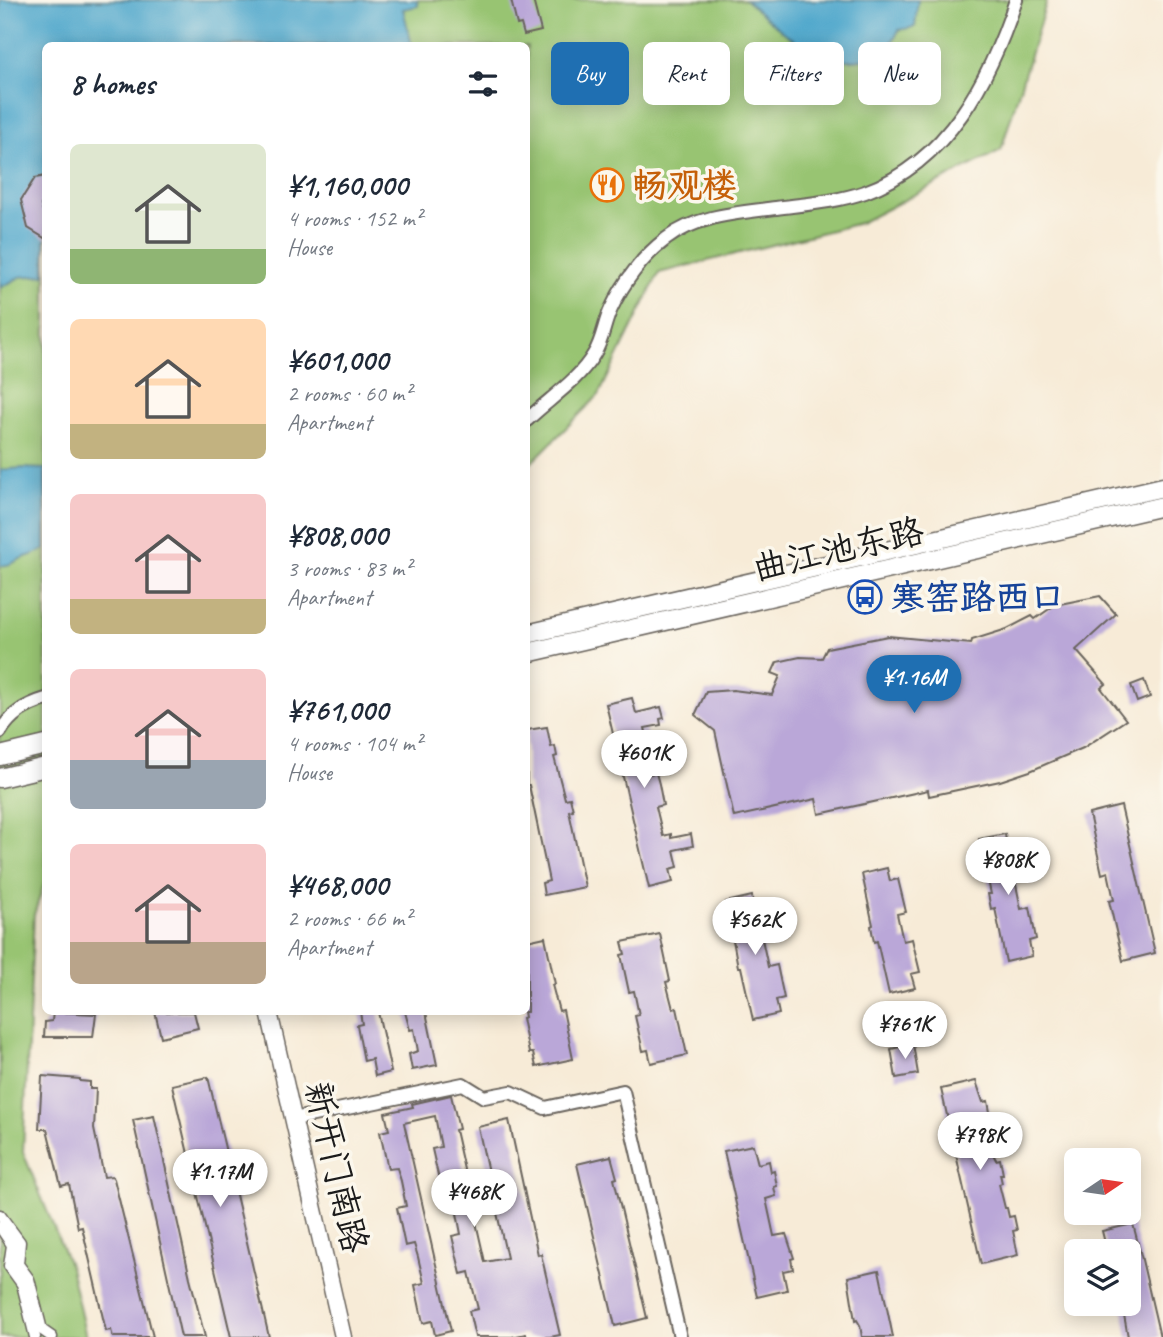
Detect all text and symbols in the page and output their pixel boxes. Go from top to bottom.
chip: Buy [551,42,629,105]
chip: Rent [643,42,730,105]
chip: Filters [744,42,844,105]
chip: New [858,42,941,105]
text: 8 homes [70,65,155,103]
icon: filters [464,65,502,103]
place label: 畅观楼 [632,163,737,208]
text: ¥1,160,000 [287,166,408,204]
restaurant icon: 畅观楼 [588,166,626,204]
icon: home [126,172,210,256]
text: 4 rooms · 152 m² [287,204,422,233]
text: House [287,233,332,262]
text: ¥601,000 [287,341,388,379]
icon: home [126,347,210,431]
text: 2 rooms · 60 m² [287,379,411,408]
text: Apartment [287,408,372,437]
street label: 曲江池东路 [748,508,928,591]
text: ¥808,000 [287,516,387,554]
icon: home [126,522,210,606]
text: 3 rooms · 83 m² [287,554,411,583]
place label: 寒窑路西口 [890,575,1065,620]
bus stop icon: 寒窑路西口 [846,578,884,616]
text: Apartment [287,583,372,612]
pin: ¥1.16M [857,656,971,715]
text: ¥1.16M [882,663,946,692]
text: ¥761,000 [287,691,388,729]
icon: home [126,697,210,781]
text: 4 rooms · 104 m² [287,729,422,758]
pin: ¥601K [595,730,693,790]
text: ¥601K [617,738,671,767]
text: House [287,758,332,787]
pin: ¥808K [959,838,1057,897]
text: ¥808K [981,845,1035,874]
text: ¥468,000 [287,866,388,904]
icon: home [126,872,210,956]
pin: ¥562K [706,898,804,957]
text: 2 rooms · 66 m² [287,904,411,933]
text: ¥562K [728,905,782,934]
text: Apartment [287,933,372,962]
pin: ¥761K [856,1002,954,1061]
text: ¥761K [878,1009,932,1038]
street label: 新开门南路 [295,1077,378,1257]
pin: ¥798K [931,1112,1029,1172]
text: ¥798K [954,1120,1006,1149]
north arrow [1064,1148,1141,1225]
map controls [1064,1148,1141,1316]
pin: ¥1.17M [163,1150,277,1209]
text: ¥1.17M [189,1157,251,1186]
pin: ¥468K [425,1170,523,1229]
text: ¥468K [447,1177,501,1206]
button: layers [1064,1239,1141,1316]

